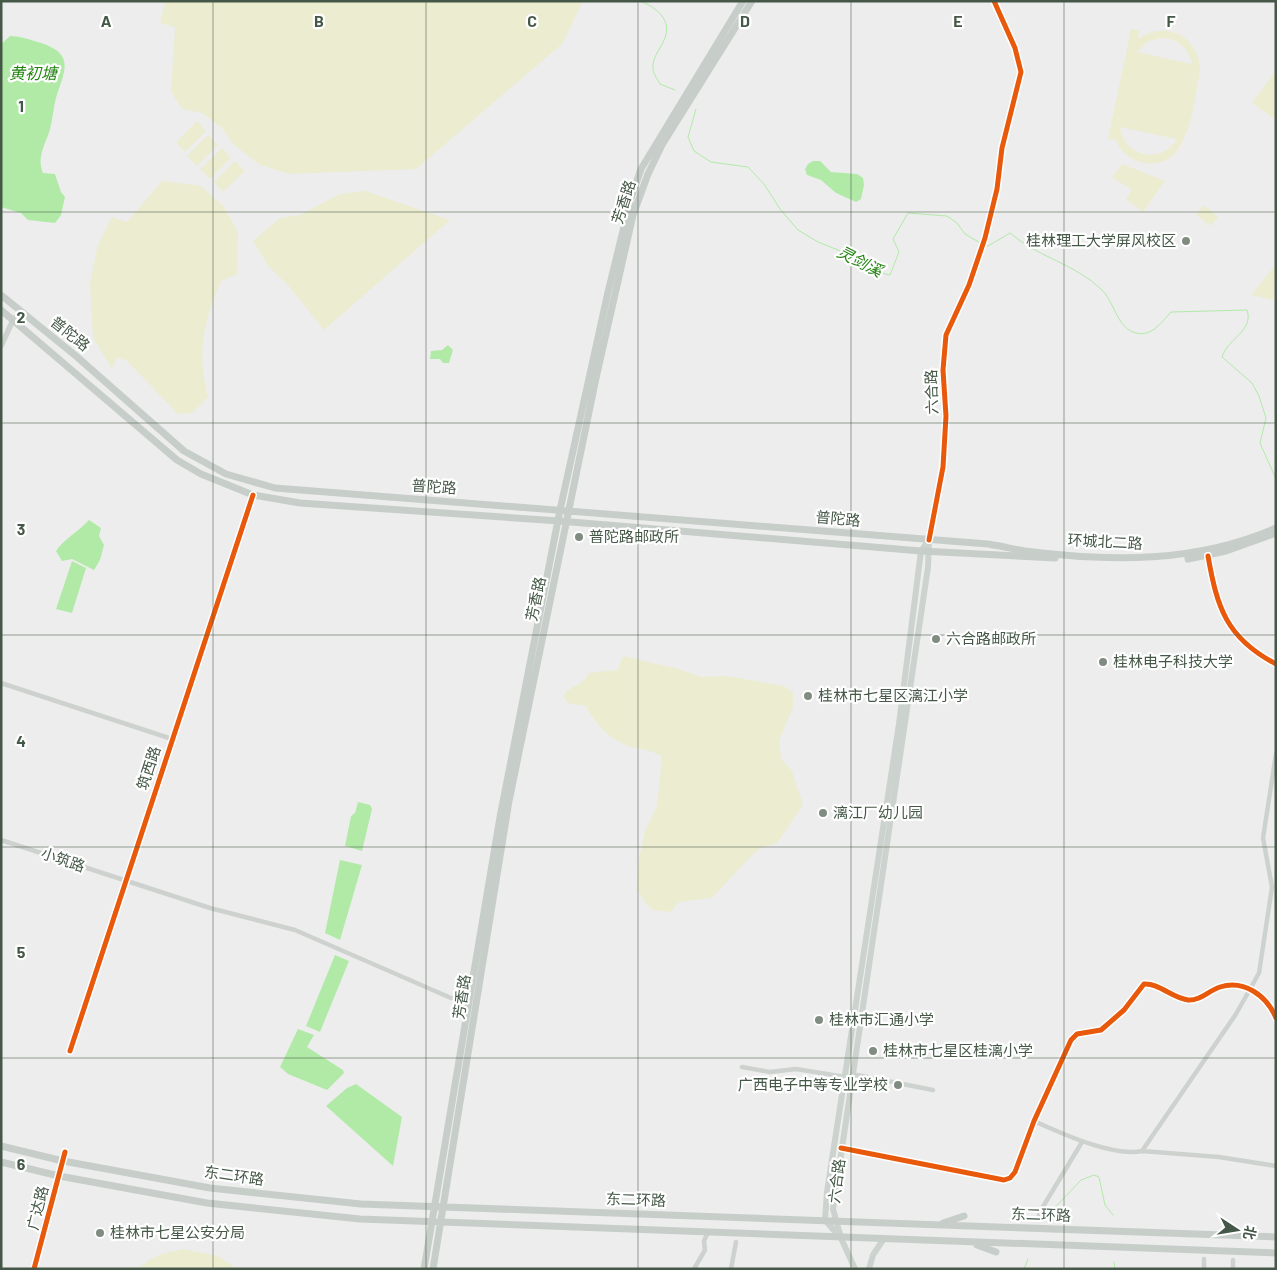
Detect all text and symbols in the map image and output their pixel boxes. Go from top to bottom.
text: A [101,11,112,30]
text: B [314,11,324,30]
text: C [527,11,537,30]
text: D [740,11,750,30]
text: E [953,11,963,30]
text: F [1167,11,1176,30]
water label: 黄初塘 [9,63,60,82]
text: 1 [18,96,24,115]
street label: 芳香路 [608,178,639,226]
place label: 桂林理工大学屏风校区 [1026,231,1176,249]
marker: 桂林理工大学屏风校区 [1180,235,1192,247]
water label: 灵剑溪 [835,241,888,281]
text: 2 [17,307,26,326]
street label: 普陀路 [47,312,94,354]
street label: 六合路 [921,369,941,415]
street label: 普陀路 [411,475,457,497]
street label: 普陀路 [815,507,861,529]
text: 3 [17,519,25,538]
place label: 普陀路邮政所 [589,527,679,545]
street label: 环城北二路 [1067,530,1143,552]
marker: 普陀路邮政所 [573,531,585,543]
street label: 芳香路 [522,575,549,623]
place label: 六合路邮政所 [946,629,1036,647]
marker: 六合路邮政所 [930,633,942,645]
place label: 桂林电子科技大学 [1113,652,1233,670]
marker: 桂林电子科技大学 [1097,656,1109,668]
place label: 桂林市七星区漓江小学 [818,686,968,704]
marker: 桂林市七星区漓江小学 [802,690,814,702]
text: 4 [16,731,26,750]
street label: 筑西路 [133,744,164,792]
place label: 漓江厂幼儿园 [833,803,923,821]
marker: 漓江厂幼儿园 [817,807,829,819]
street label: 小筑路 [39,843,88,875]
text: 5 [17,942,26,961]
street label: 芳香路 [449,973,473,1020]
place label: 桂林市汇通小学 [829,1010,934,1028]
marker: 桂林市汇通小学 [813,1014,825,1026]
place label: 桂林市七星区桂漓小学 [883,1041,1033,1059]
marker: 桂林市七星区桂漓小学 [867,1045,879,1057]
place label: 广西电子中等专业学校 [738,1075,888,1093]
marker: 广西电子中等专业学校 [892,1079,904,1091]
text: 6 [17,1154,26,1173]
street label: 六合路 [824,1157,848,1204]
street label: 东二环路 [203,1162,265,1188]
street label: 广达路 [23,1184,51,1232]
street label: 东二环路 [606,1189,666,1209]
street label: 东二环路 [1011,1204,1071,1224]
north arrow [1212,1205,1262,1255]
place label: 桂林市七星公安分局 [110,1223,245,1241]
text: 北 [1240,1224,1260,1241]
marker: 桂林市七星公安分局 [94,1227,106,1239]

